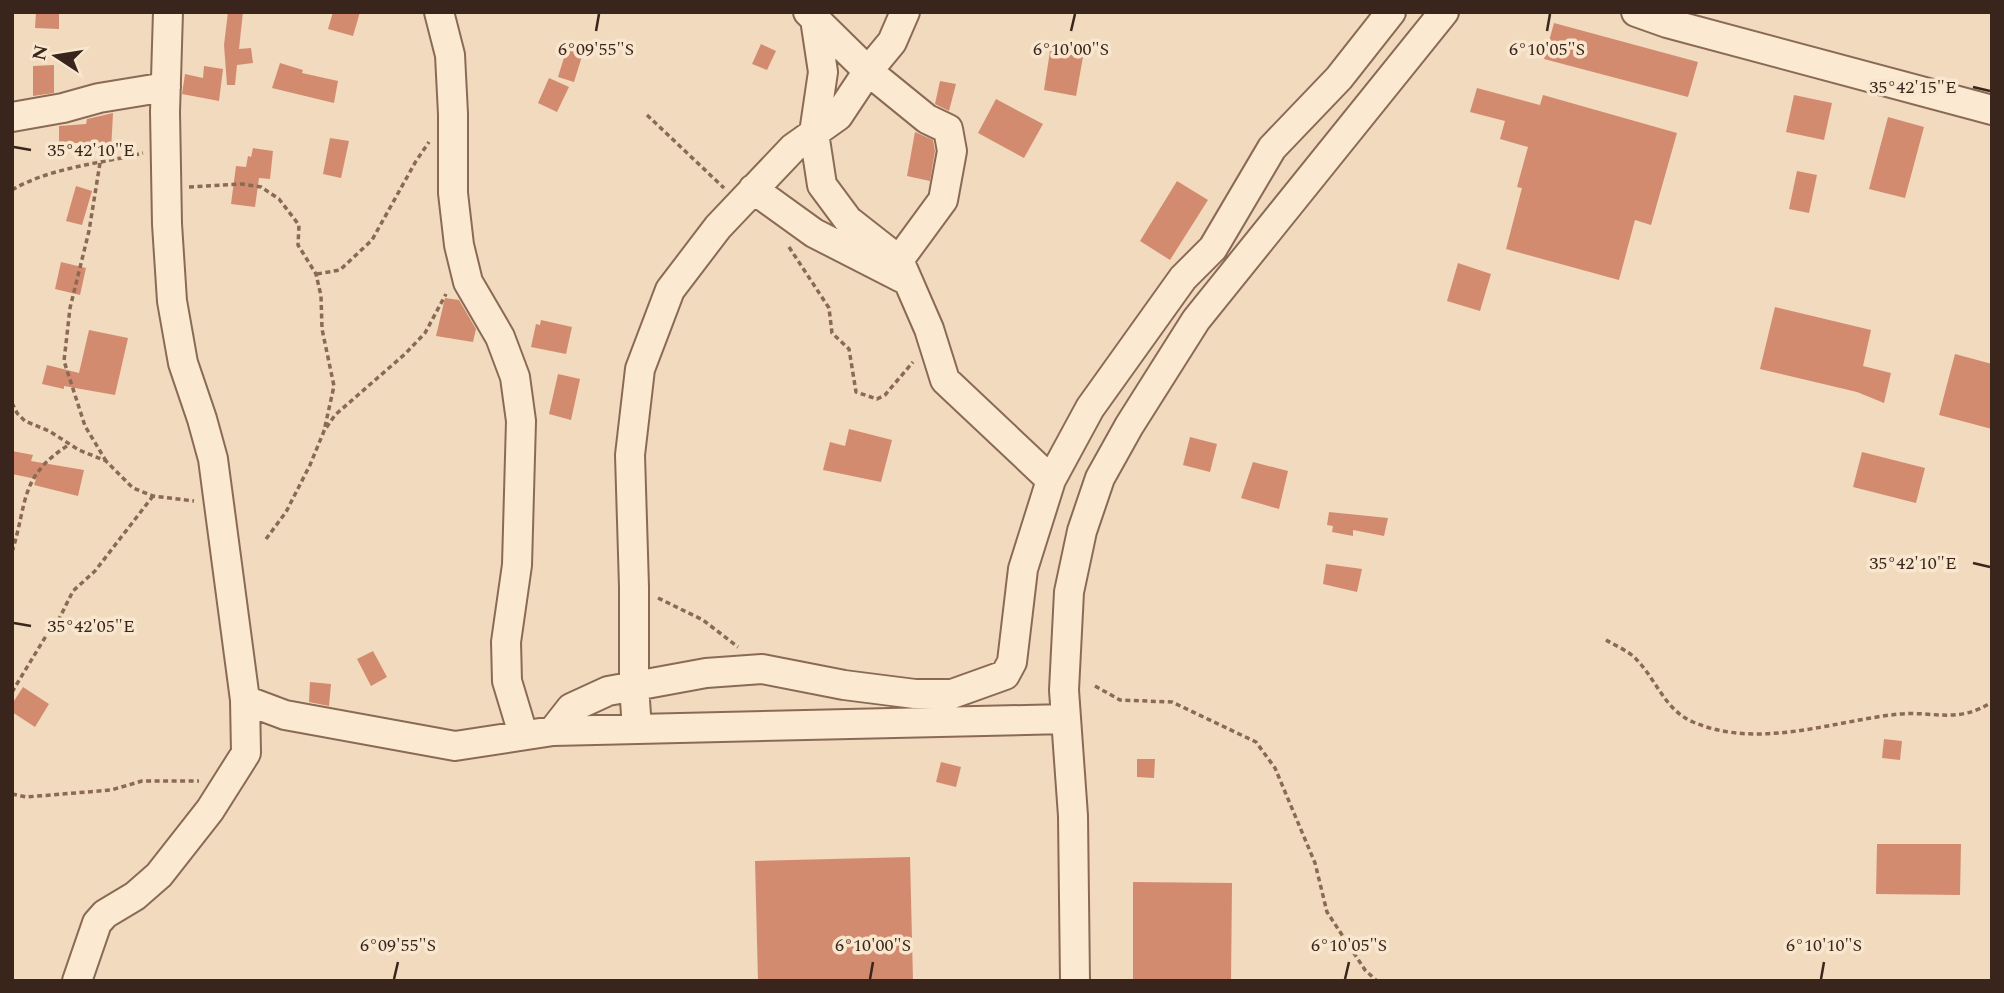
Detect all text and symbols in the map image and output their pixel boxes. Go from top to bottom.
north arrow [21,21,91,91]
text: 6°09'55"S [558,36,634,63]
text: 6°10'00"S [1033,36,1109,63]
text: 6°10'05"S [1509,36,1585,63]
text: N [25,42,57,63]
text: 35°42'15"E [1869,74,1957,101]
text: 35°42'10"E [47,137,135,164]
text: 35°42'10"E [1869,550,1957,577]
text: 35°42'05"E [47,613,135,640]
text: 6°09'55"S [360,932,436,959]
text: 6°10'00"S [835,932,911,959]
text: 6°10'05"S [1311,932,1387,959]
text: 6°10'10"S [1786,932,1862,959]

